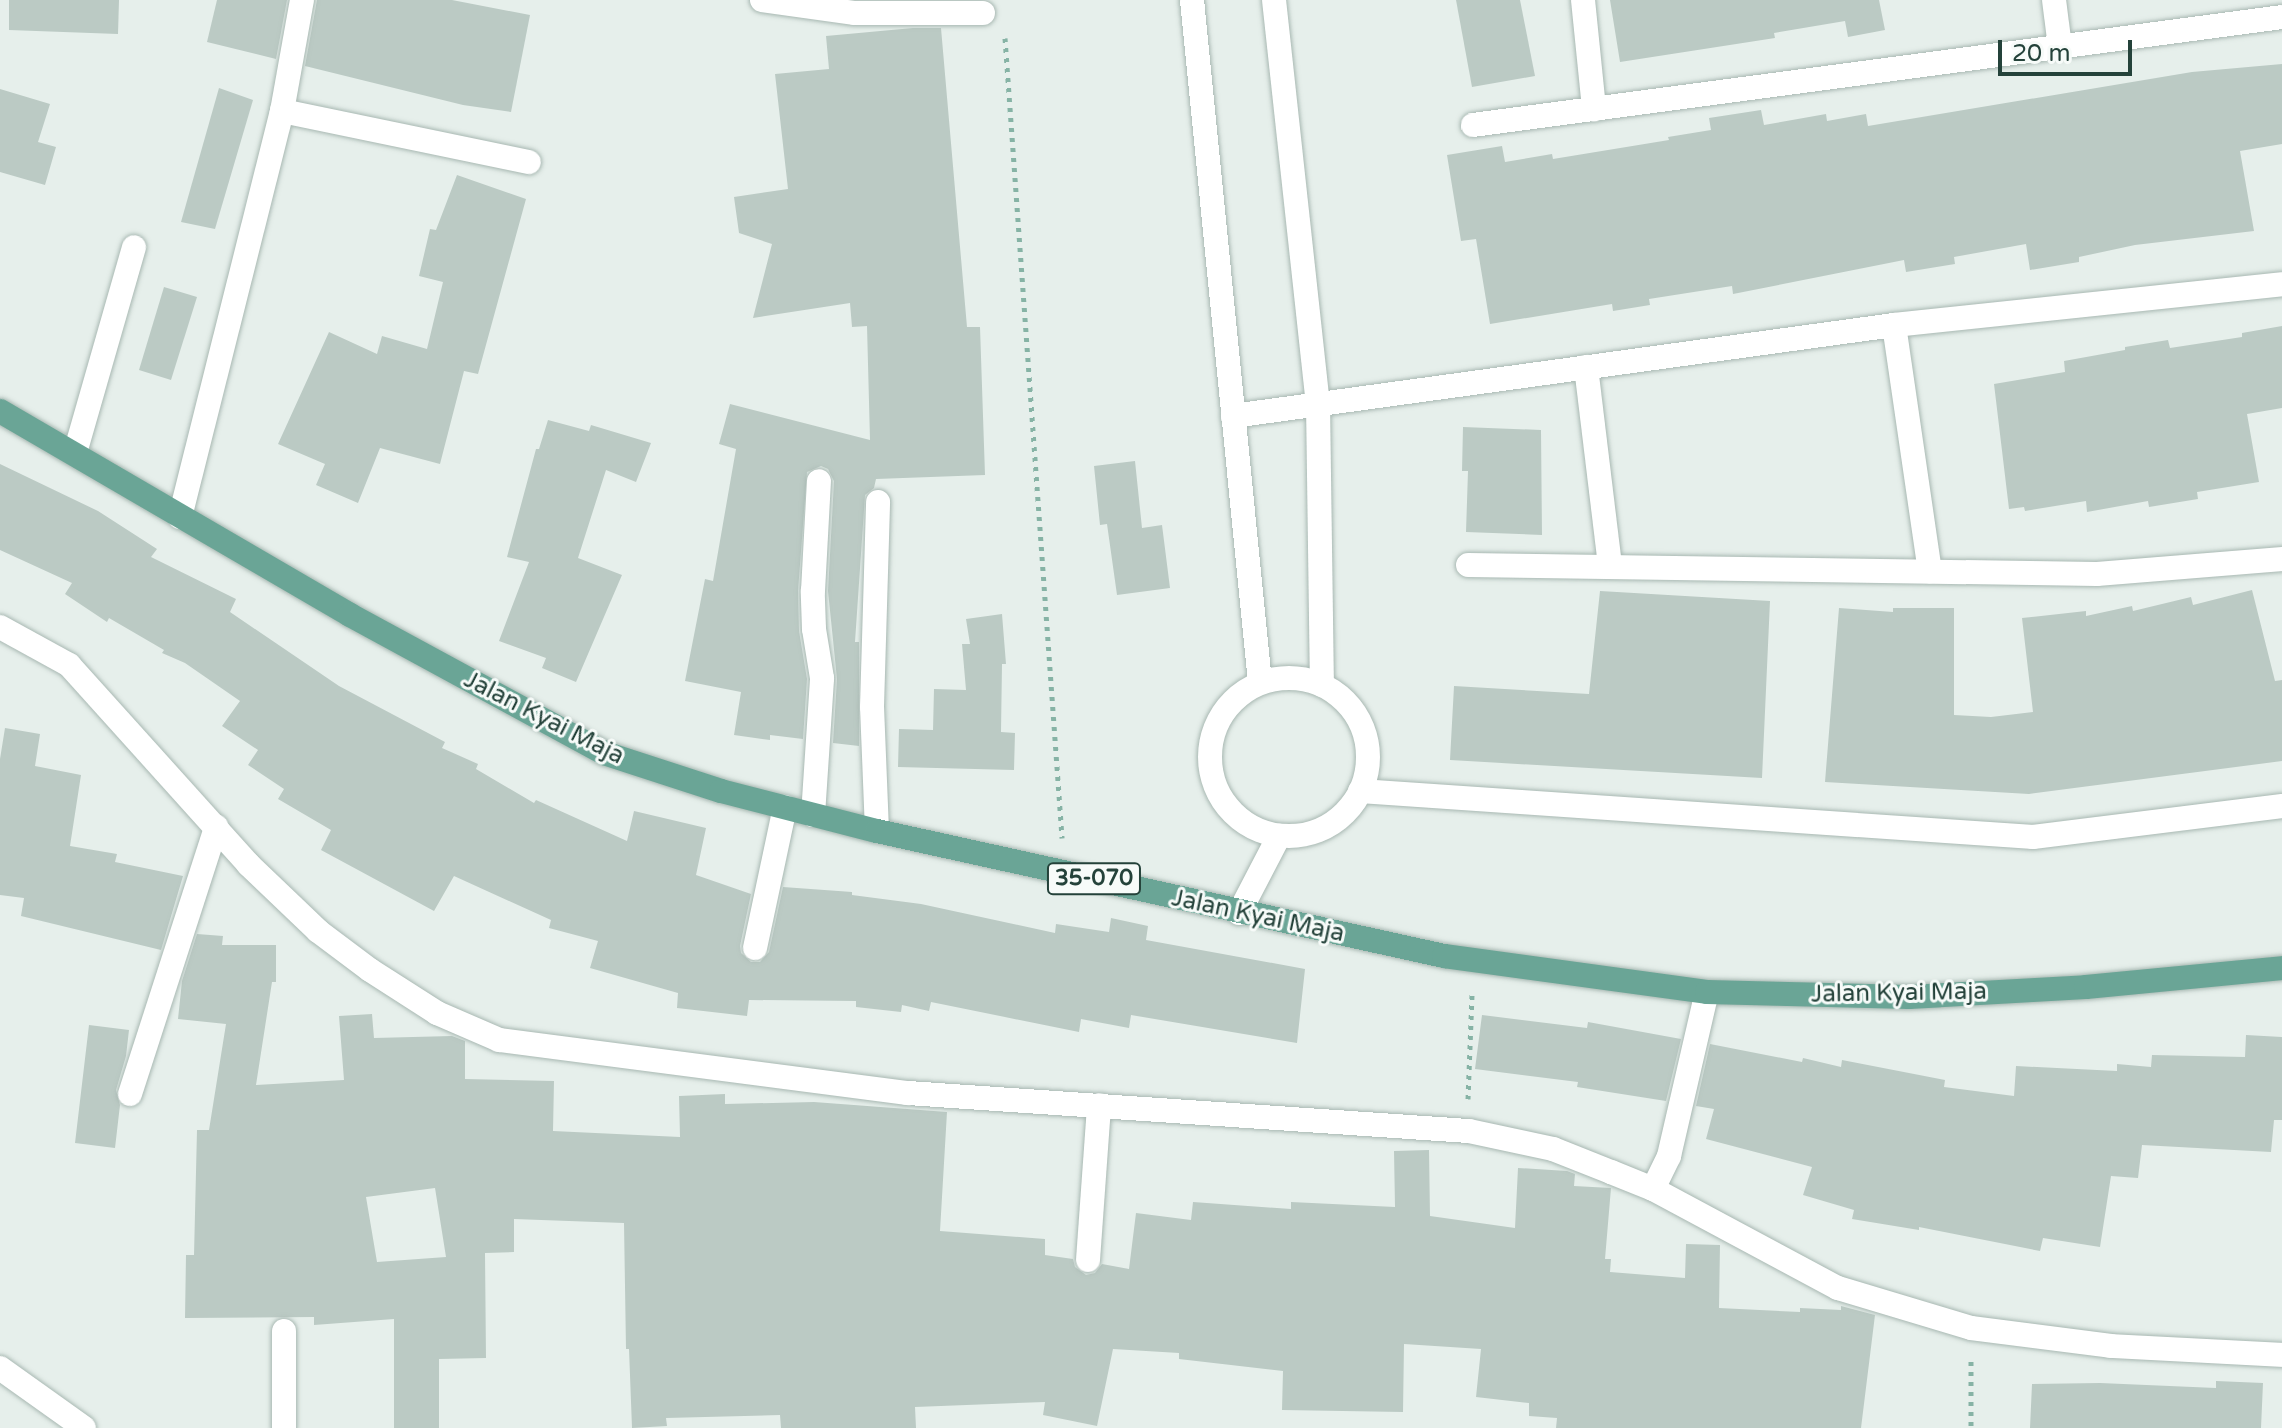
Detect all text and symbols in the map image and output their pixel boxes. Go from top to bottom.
scale bar [2002,24,2136,74]
text: 20 m [2012,39,2070,68]
street label: Jalan Kyai Maja [459,665,629,771]
road number: 35-070 [1046,861,1142,897]
street label: Jalan Kyai Maja [1169,884,1347,948]
street label: Jalan Kyai Maja [1811,977,1987,1009]

